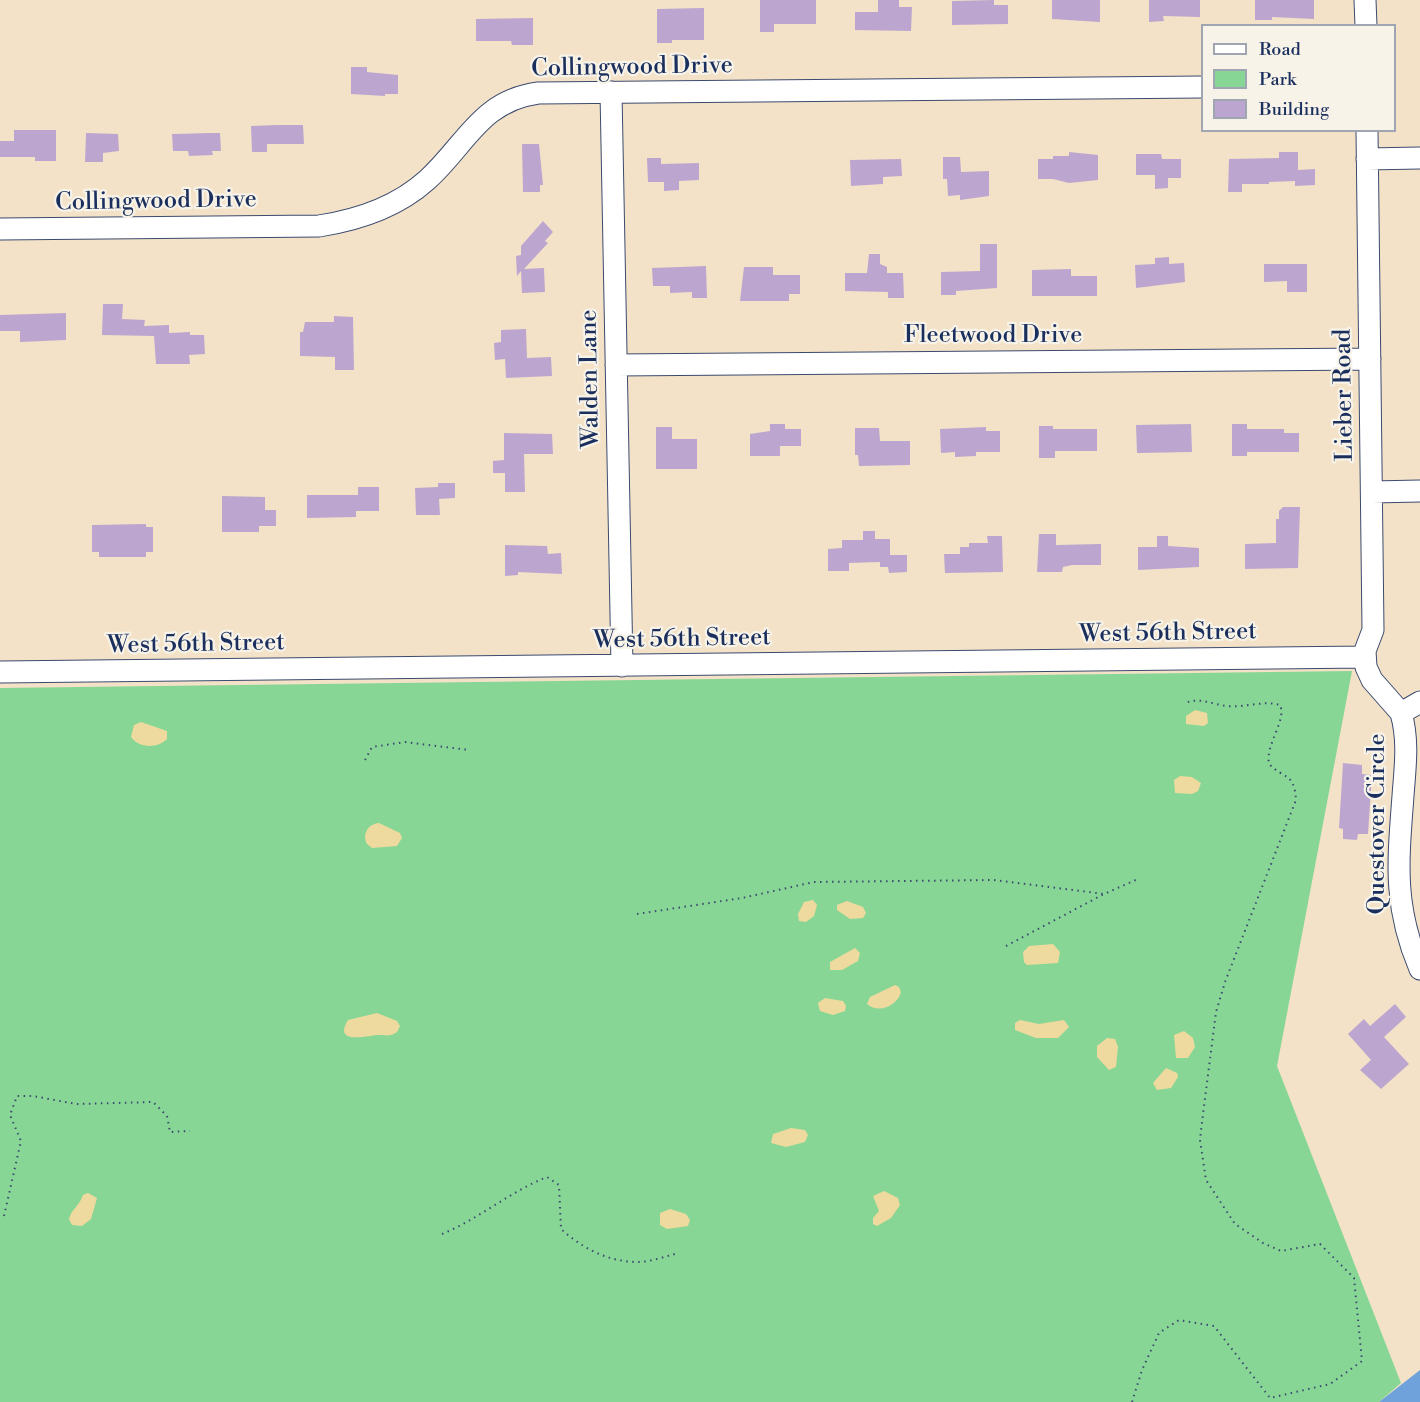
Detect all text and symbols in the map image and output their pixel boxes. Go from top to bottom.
legend [1201,24,1396,132]
text: Road [1259,38,1301,61]
street label: Collingwood Drive [531,52,733,84]
text: Park [1259,68,1296,91]
text: Building [1259,98,1329,121]
street label: Collingwood Drive [55,186,257,218]
street label: Walden Lane [575,309,607,449]
street label: Fleetwood Drive [904,322,1082,350]
street label: Lieber Road [1329,328,1361,462]
street label: West 56th Street [1079,618,1257,650]
street label: West 56th Street [593,624,771,656]
street label: West 56th Street [107,629,285,661]
street label: Questover Circle [1364,733,1392,915]

